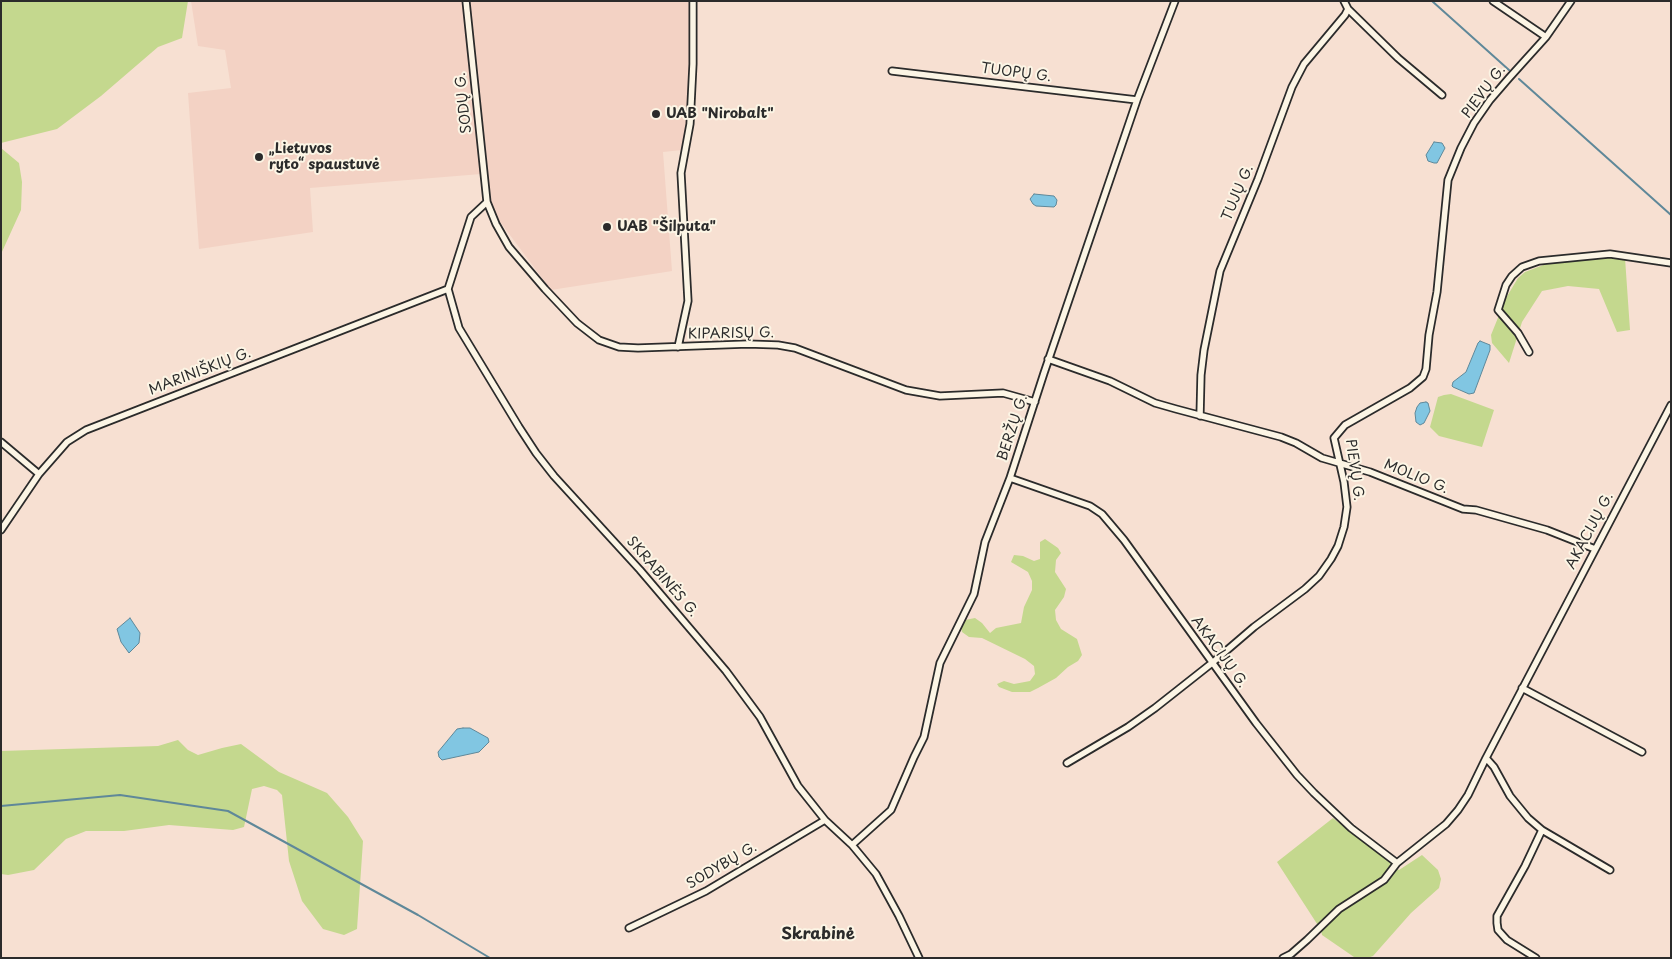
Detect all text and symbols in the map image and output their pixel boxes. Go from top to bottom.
street label: TUOPŲ G. [980,60,1052,86]
street label: PIEVŲ G. [1459,62,1509,122]
street label: SODŲ G. [452,72,476,134]
place label: UAB "Nirobalt" [666,106,774,122]
marker: UAB "Nirobalt" [650,108,662,120]
place label: „Lietuvos ryto“ spaustuvė [269,141,380,174]
marker: „Lietuvos ryto“ spaustuvė [253,151,265,163]
street label: TUJŲ G. [1219,163,1257,223]
place label: UAB "Šilputa" [617,219,716,235]
marker: UAB "Šilputa" [601,221,613,233]
street label: KIPARISŲ G. [688,325,774,343]
street label: MARINIŠKIŲ G. [147,345,253,399]
street label: BERŽŲ G. [994,393,1032,463]
street label: PIEVŲ G. [1341,438,1367,502]
street label: MOLIO G. [1381,456,1451,498]
street label: AKACIJŲ G. [1563,490,1617,572]
street label: SKRABINĖS G. [623,534,701,620]
street label: AKACIJŲ G. [1187,613,1251,691]
street label: SODYBŲ G. [684,839,760,893]
district label: Skrabinė [781,925,855,945]

